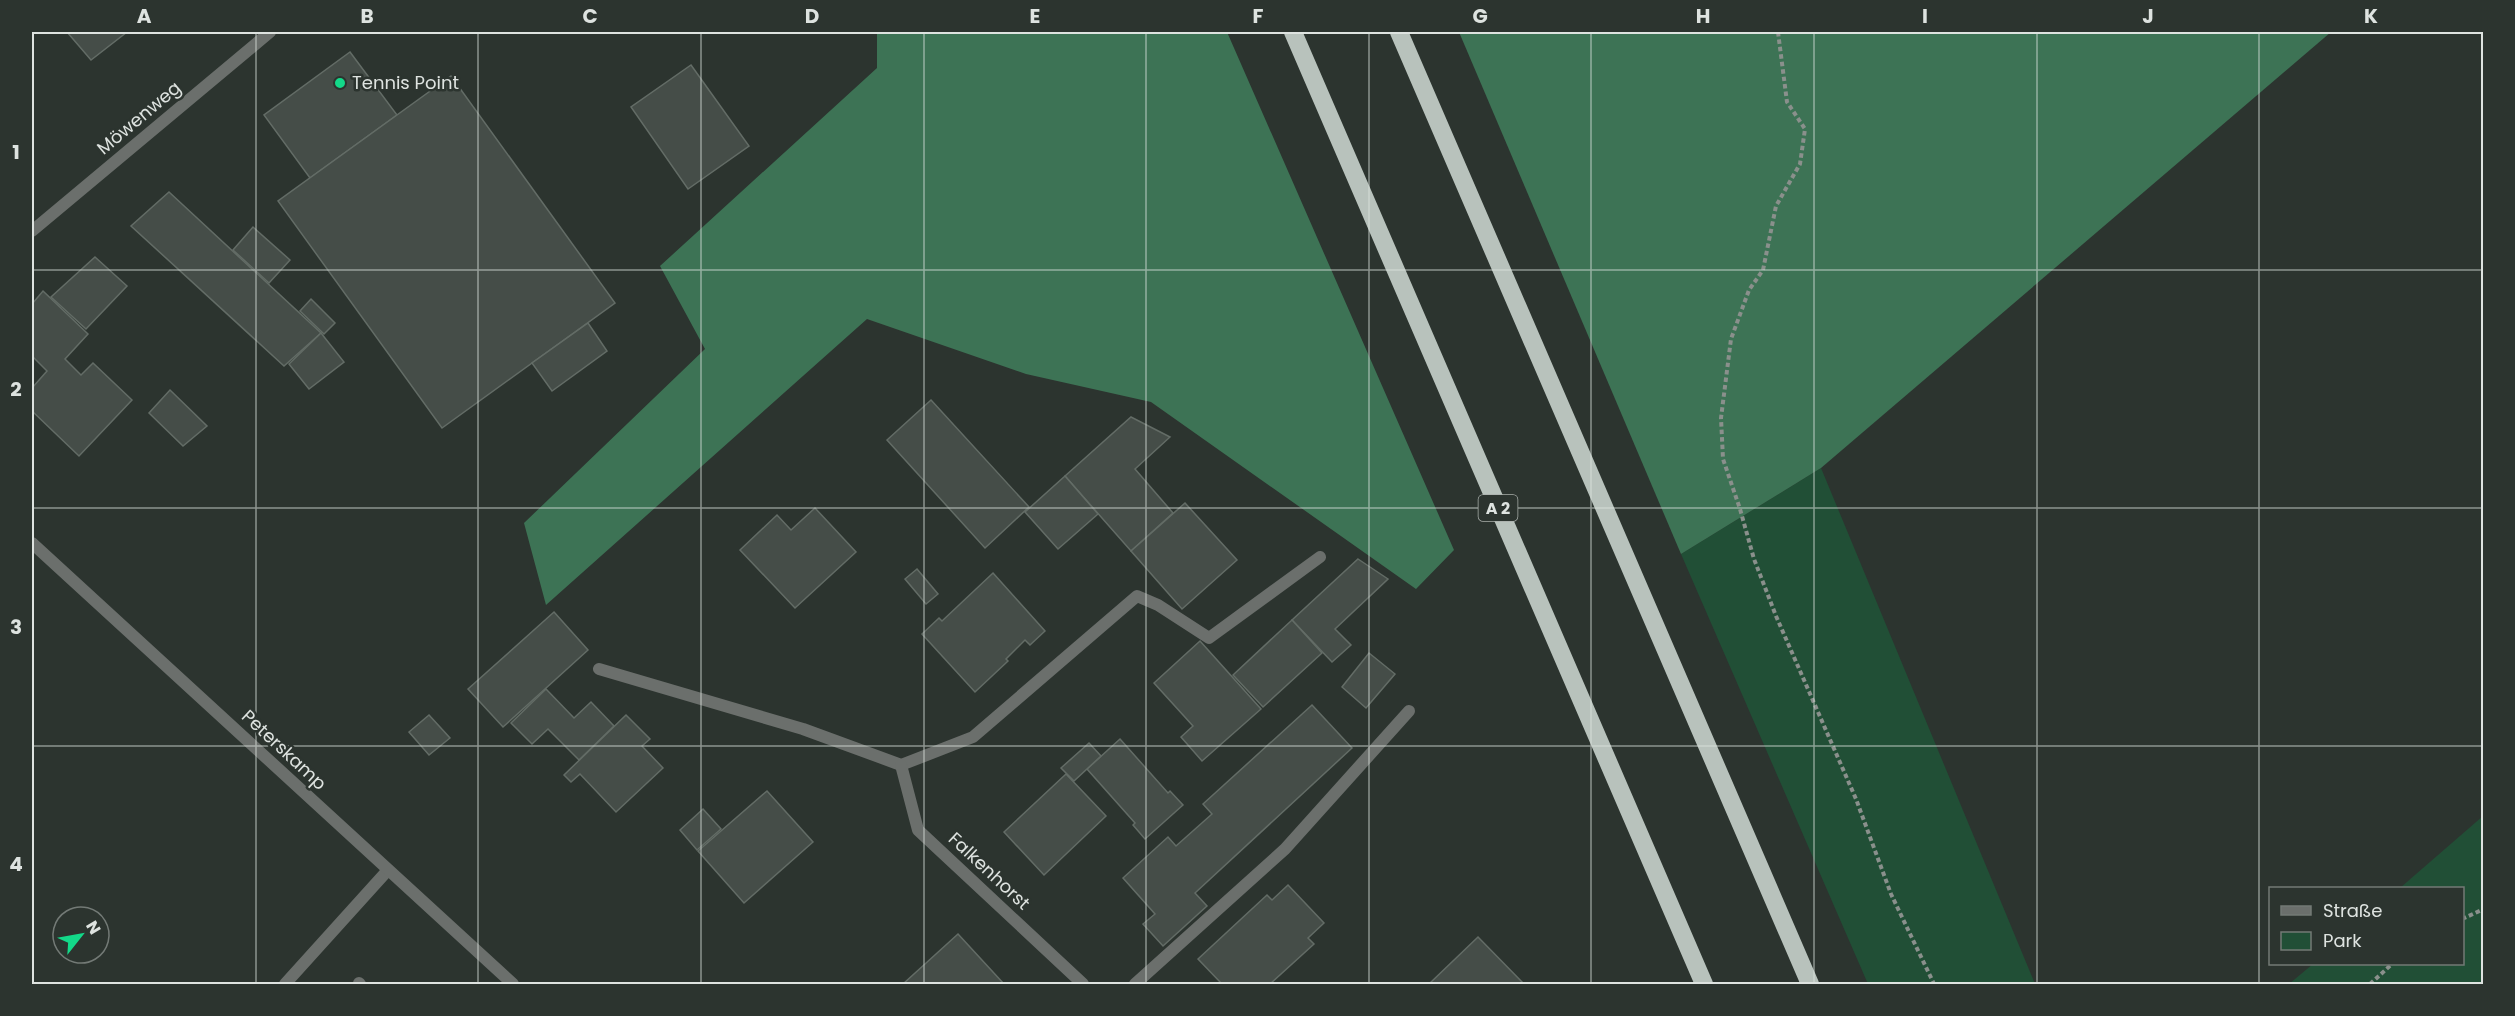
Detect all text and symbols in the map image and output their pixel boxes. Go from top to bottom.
text: A [137,2,152,30]
text: B [360,2,374,30]
text: C [582,2,598,30]
text: D [805,2,819,30]
text: E [1030,2,1040,30]
text: F [1253,2,1264,30]
text: G [1472,2,1488,30]
text: H [1696,2,1710,30]
text: I [1922,2,1928,30]
text: J [2142,2,2154,30]
text: K [2364,2,2378,30]
place label: Tennis Point [352,70,459,95]
street label: Möwenweg [91,75,186,160]
marker: Tennis Point [333,76,347,90]
text: 1 [12,138,20,166]
text: 2 [10,375,22,403]
road number: A 2 [1478,495,1518,521]
text: 3 [10,613,22,641]
street label: Peterskamp [236,704,332,795]
street label: Falkenhorst [943,826,1036,915]
text: 4 [9,850,23,878]
legend [2269,887,2464,965]
text: Straße [2323,898,2382,923]
north arrow [51,905,111,965]
text: N [80,916,106,939]
text: Park [2323,928,2362,953]

